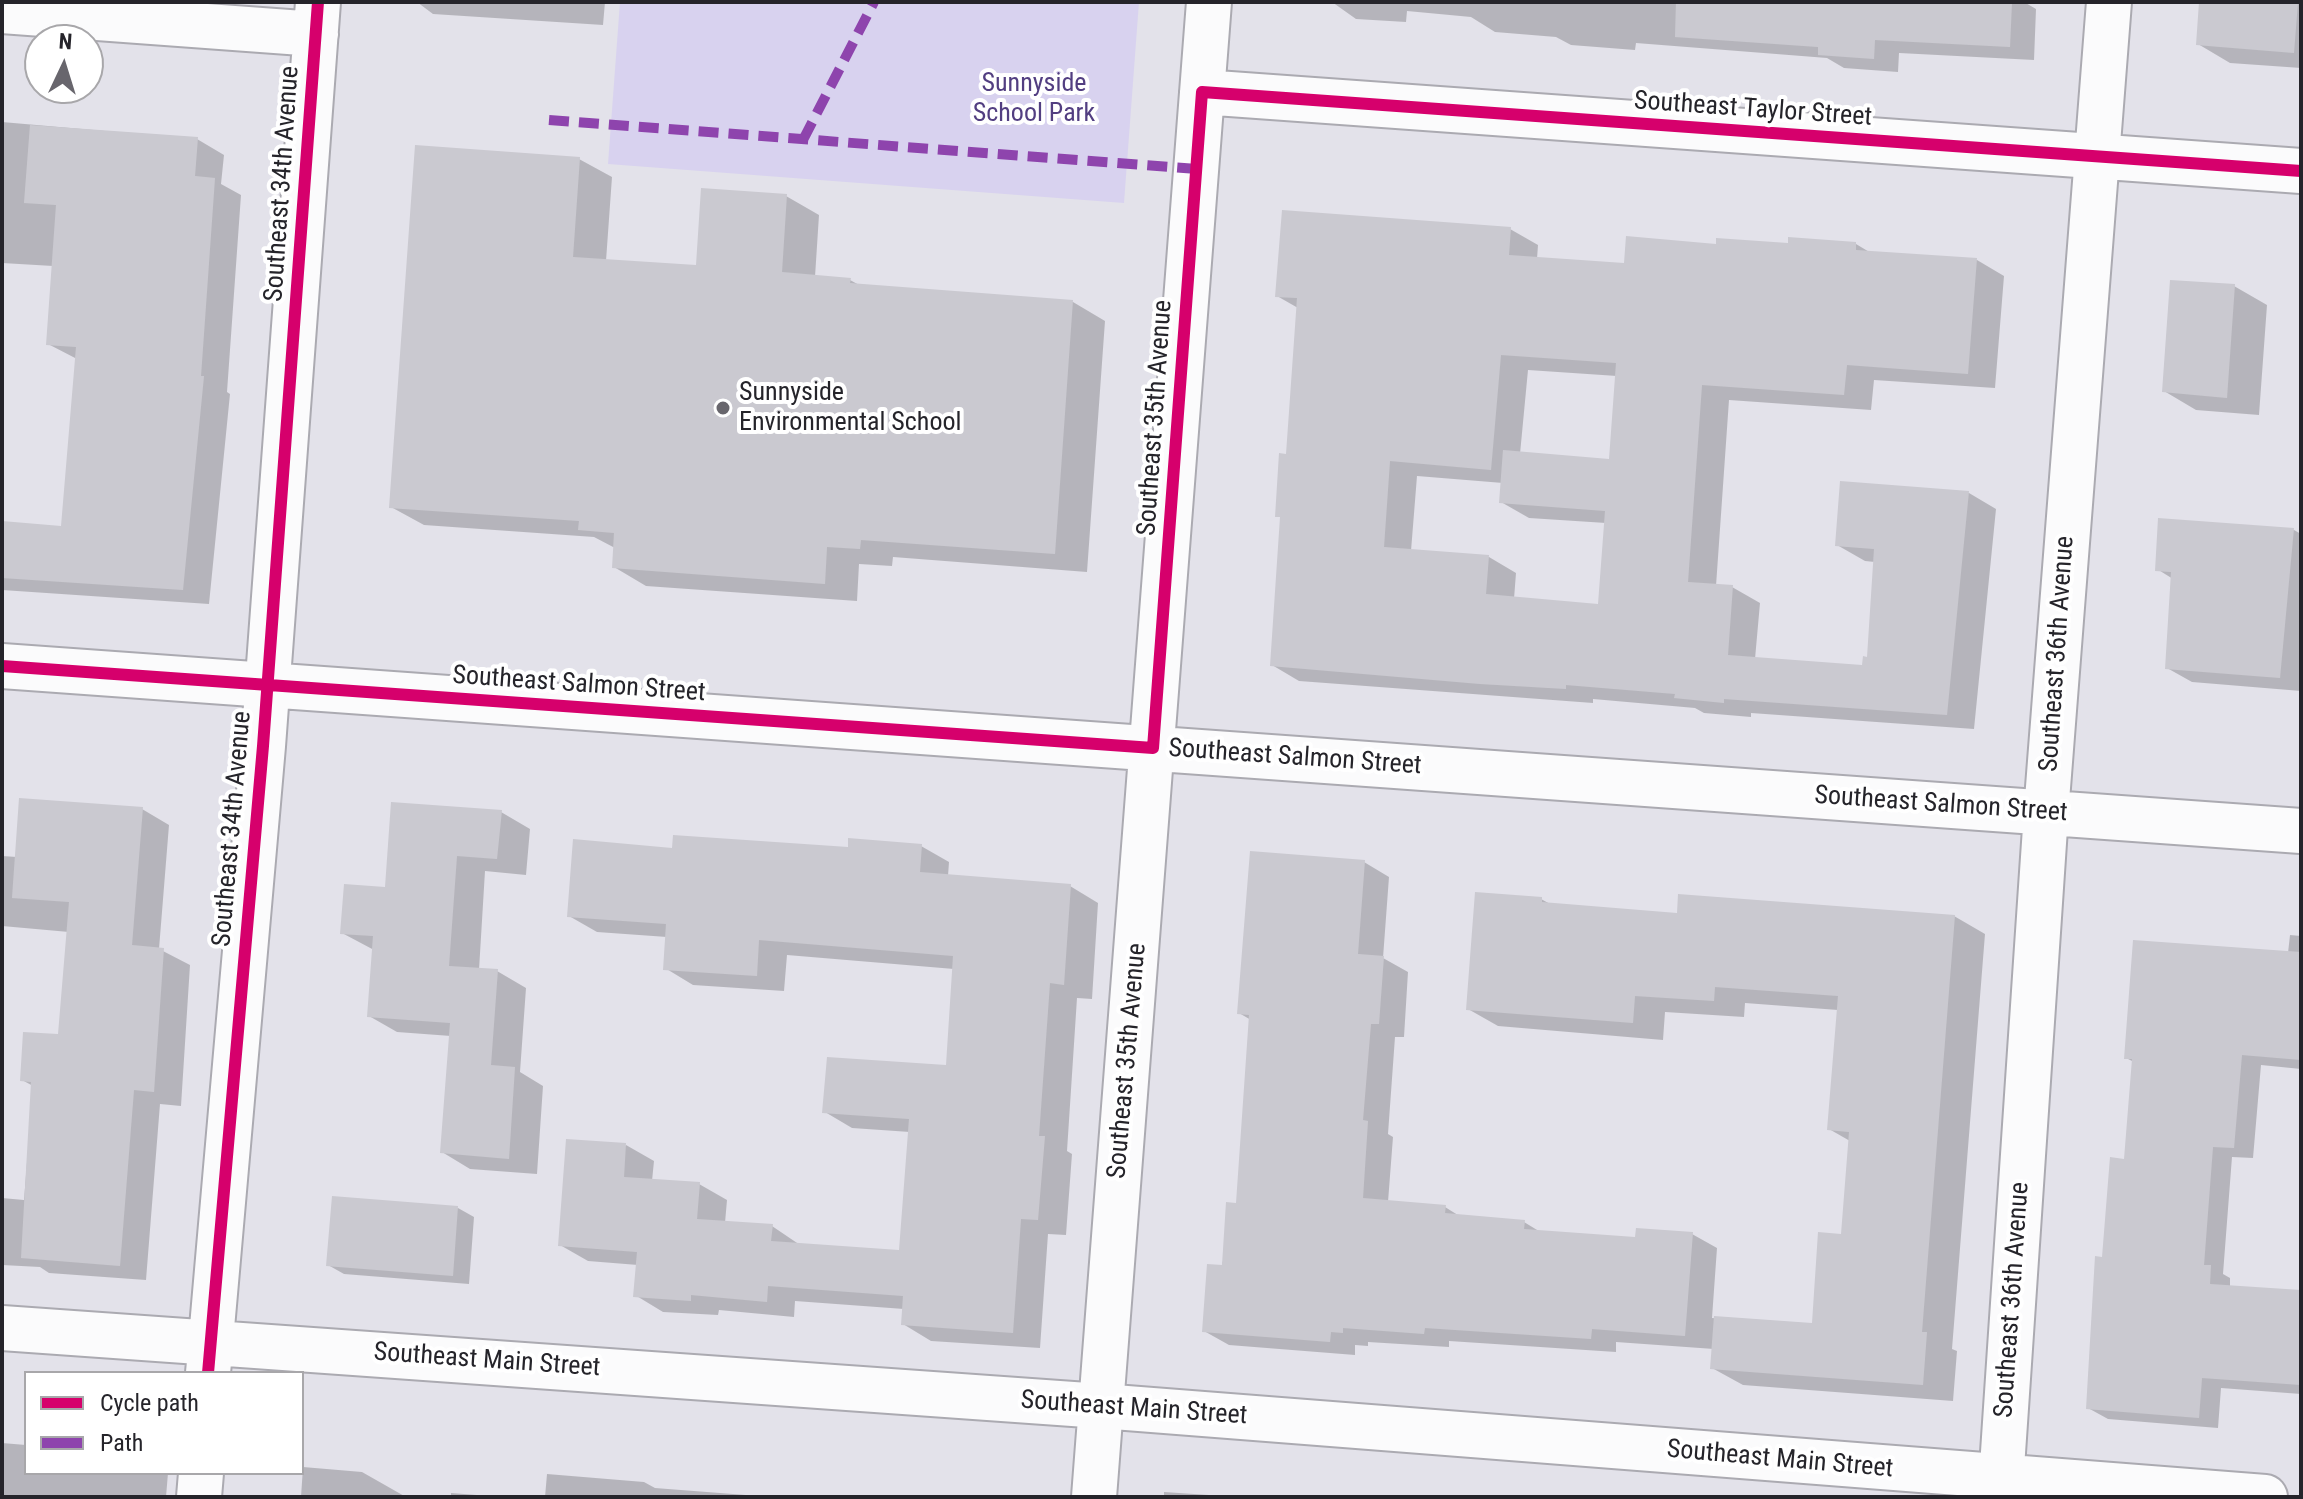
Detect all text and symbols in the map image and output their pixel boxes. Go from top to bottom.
north arrow [24,24,104,104]
text: N [58,29,73,54]
street label: Southeast 34th Avenue [259,65,307,303]
park label: Sunnyside School Park [973,68,1095,130]
street label: Southeast Taylor Street [1633,86,1873,134]
street label: Southeast 35th Avenue [1132,299,1180,537]
place label: Sunnyside Environmental School [739,377,961,438]
marker: Sunnyside Environmental School [714,399,732,417]
street label: Southeast 36th Avenue [2034,535,2082,773]
street label: Southeast Salmon Street [451,661,707,709]
street label: Southeast 34th Avenue [207,710,259,948]
street label: Southeast Salmon Street [1167,734,1423,782]
street label: Southeast Salmon Street [1813,781,2069,829]
street label: Southeast 35th Avenue [1102,942,1154,1180]
street label: Southeast 36th Avenue [1989,1181,2037,1419]
street label: Southeast Main Street [373,1338,601,1384]
legend [24,1371,304,1475]
street label: Southeast Main Street [1020,1386,1248,1432]
text: Cycle path [100,1389,199,1417]
text: Path [100,1429,143,1457]
street label: Southeast Main Street [1666,1435,1894,1485]

